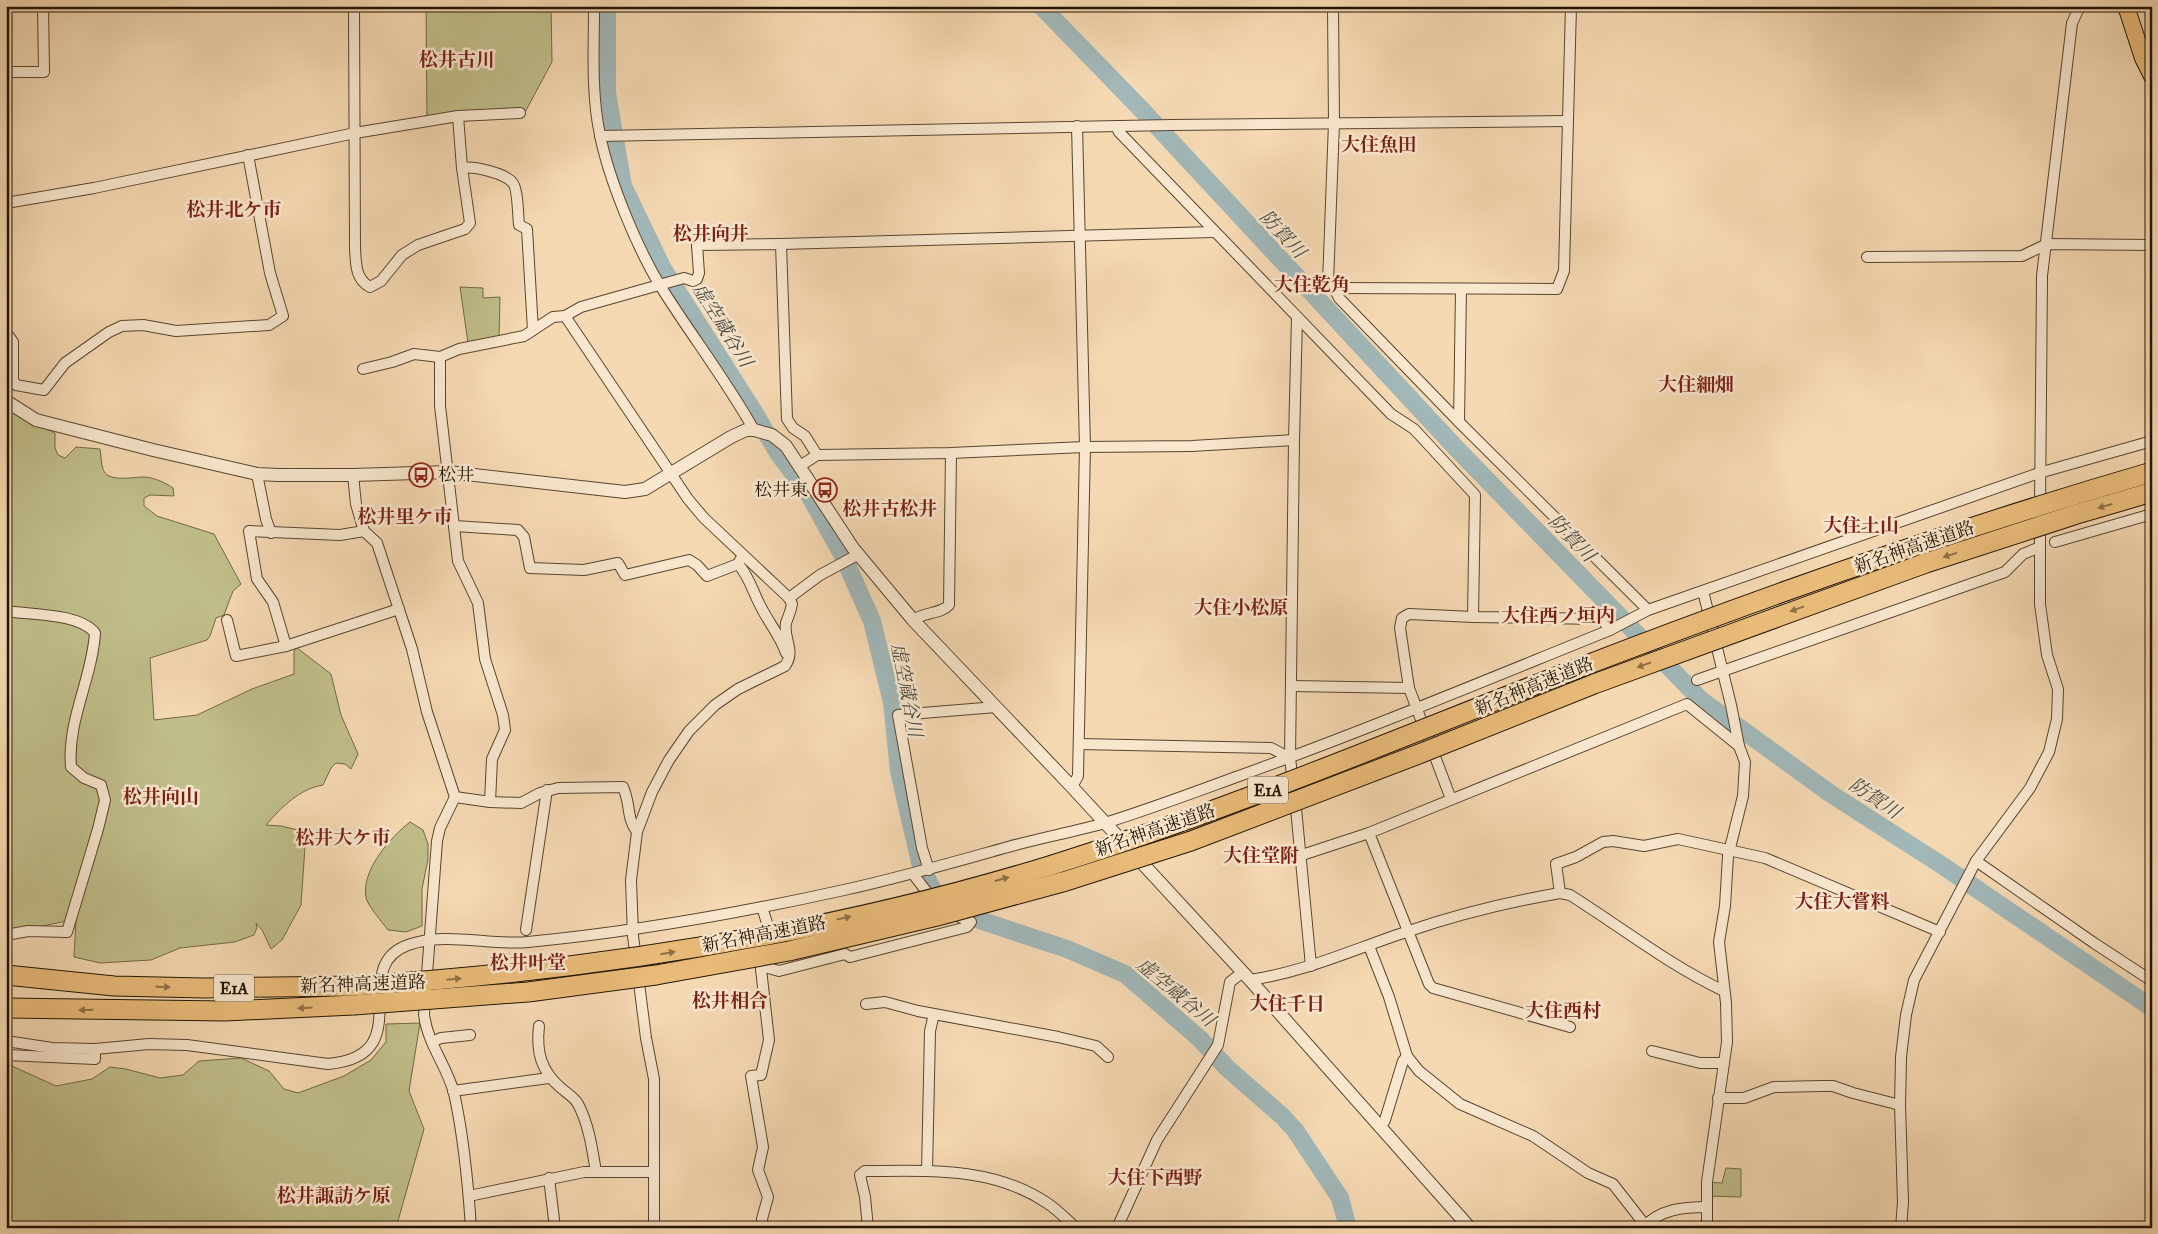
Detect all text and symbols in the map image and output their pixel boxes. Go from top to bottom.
district label: 松井古川 [419,48,495,71]
district label: 大住魚田 [1341,133,1417,156]
district label: 松井北ケ市 [186,198,282,221]
water label: 防賀川 [1255,205,1312,264]
district label: 松井向井 [673,222,749,245]
district label: 大住乾角 [1274,273,1350,296]
water label: 虚空蔵谷川 [688,279,759,373]
district label: 大住細畑 [1658,373,1734,396]
bus stop icon: 松井 [408,462,434,488]
place label: 松井 [438,464,474,486]
bus stop icon: 松井東 [812,477,838,503]
place label: 松井東 [754,479,808,501]
district label: 松井古松井 [842,497,938,520]
one-way arrow [2097,502,2112,510]
district label: 松井里ケ市 [357,505,453,528]
water label: 防賀川 [1544,510,1601,568]
district label: 大住土山 [1823,514,1899,537]
street label: 新名神高速道路 [1851,516,1977,578]
one-way arrow [1942,551,1957,559]
district label: 大住小松原 [1193,596,1289,619]
district label: 大住西ノ垣内 [1501,604,1615,627]
one-way arrow [1789,605,1804,613]
water label: 虚空蔵谷川 [887,641,928,741]
street label: 新名神高速道路 [1471,652,1597,720]
one-way arrow [1637,662,1652,669]
water label: 防賀川 [1845,773,1907,825]
road number: E1A [1248,776,1288,804]
district label: 松井向山 [123,785,199,808]
street label: 新名神高速道路 [1092,799,1218,861]
district label: 松井大ケ市 [295,826,391,849]
district label: 大住堂附 [1223,844,1299,867]
one-way arrow [994,875,1009,883]
district label: 大住大嘗料 [1794,890,1890,913]
street label: 新名神高速道路 [700,911,828,957]
one-way arrow [837,914,852,922]
one-way arrow [660,948,676,956]
district label: 松井叶堂 [490,951,566,974]
water label: 虚空蔵谷川 [1132,953,1221,1033]
street label: 新名神高速道路 [300,971,426,997]
road number: E1A [214,974,254,1001]
one-way arrow [447,975,463,983]
one-way arrow [155,983,171,991]
district label: 松井相合 [692,989,768,1012]
district label: 大住千日 [1249,992,1325,1015]
district label: 大住西村 [1525,999,1601,1022]
one-way arrow [297,1004,313,1012]
one-way arrow [78,1006,94,1014]
district label: 大住下西野 [1107,1166,1203,1189]
district label: 松井諏訪ケ原 [277,1184,391,1207]

